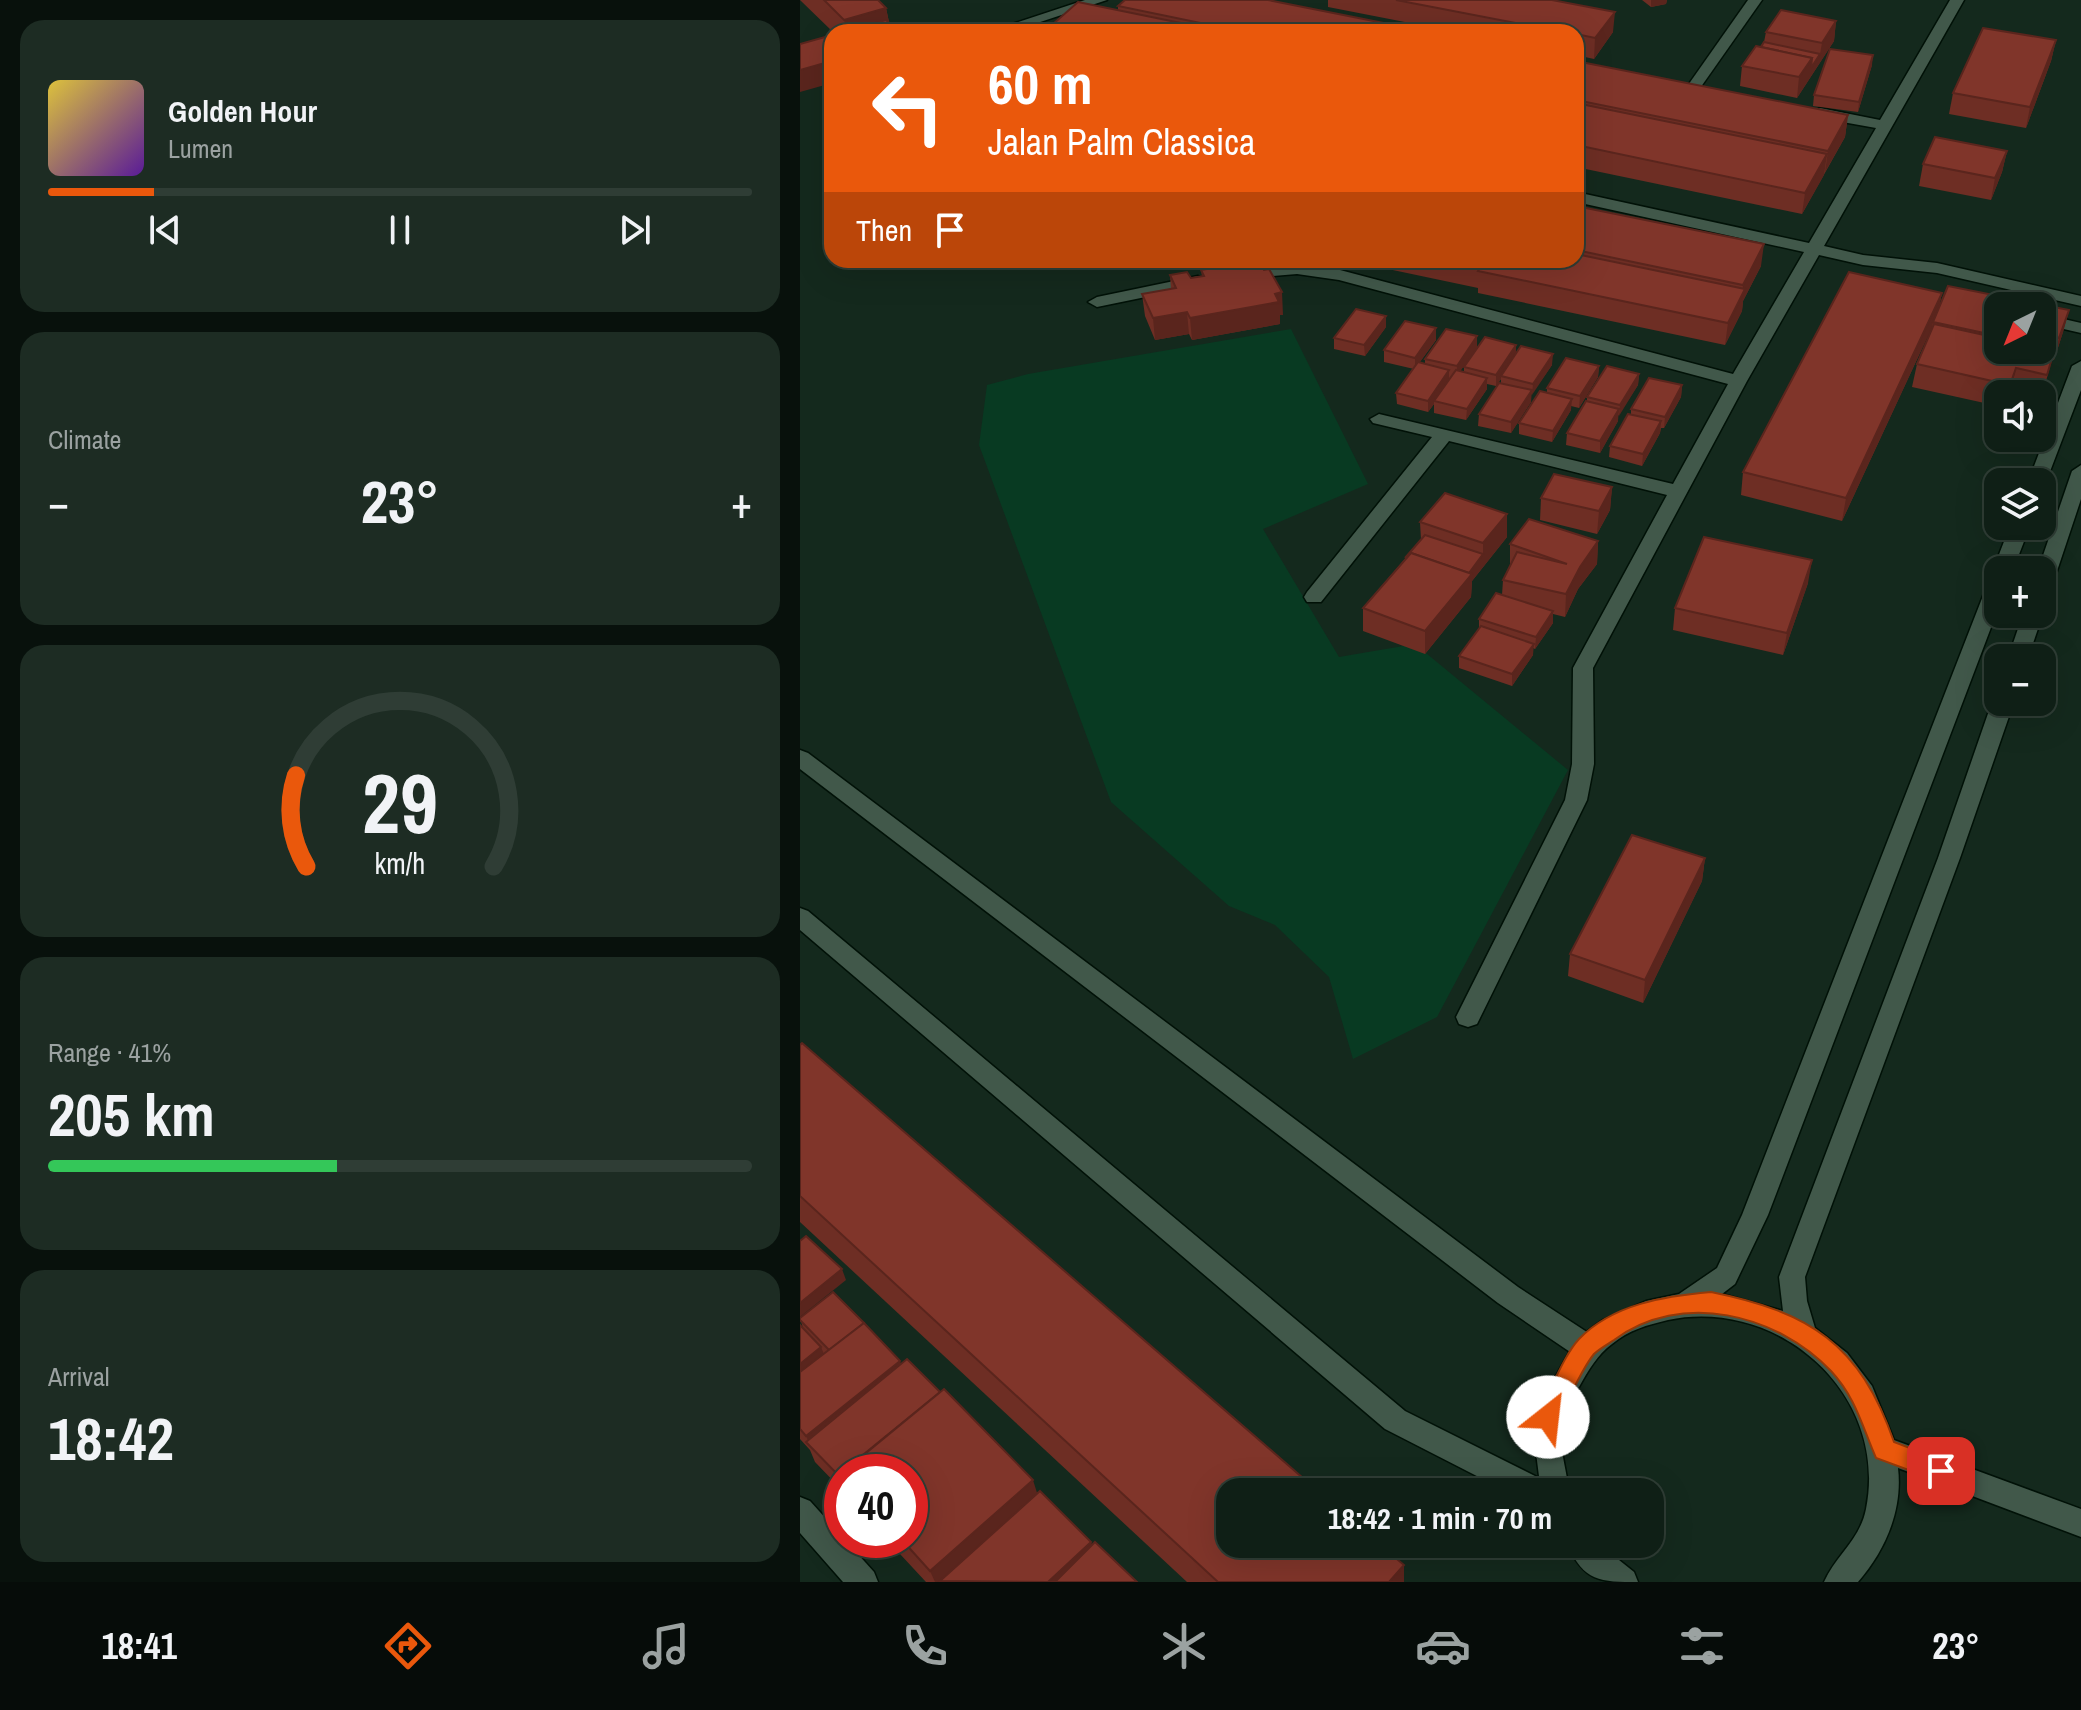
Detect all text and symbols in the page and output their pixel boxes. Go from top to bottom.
text: 60 m [988,46,1093,121]
icon: left [856,56,960,160]
text: Golden Hour [168,91,317,131]
text: Jalan Palm Classica [988,118,1255,166]
text: Lumen [168,131,233,166]
icon: previous [143,208,187,252]
icon: pause [378,208,422,252]
icon: next [613,208,657,252]
icon: arrive [928,208,972,252]
text: Then [856,210,912,250]
north arrow [1984,292,2056,364]
map controls [1984,292,2056,716]
button: sound [1984,380,2056,452]
text: Climate [48,422,121,457]
text: 23° [361,461,439,542]
button: layers [1984,468,2056,540]
text: − [48,472,69,532]
text: + [731,472,752,532]
button: + [1984,556,2056,628]
button: − [1984,644,2056,716]
text: 29 [362,747,438,859]
text: km/h [375,844,425,883]
text: Range · 41% [48,1035,171,1070]
text: 205 km [48,1074,215,1155]
text: Arrival [48,1359,110,1394]
position arrow [1506,1375,1590,1459]
text: 18:42 [48,1398,174,1479]
pin [1907,1437,1975,1505]
icon: arrive [1919,1449,1963,1493]
speed limit sign: 40 [824,1454,928,1558]
text: 18:42 · 1 min · 70 m [1328,1498,1552,1538]
icon: directions [380,1618,436,1674]
icon: music [638,1618,694,1674]
icon: phone [897,1618,953,1674]
icon: climate [1156,1618,1212,1674]
icon: car [1415,1618,1471,1674]
icon: filters [1674,1618,1730,1674]
text: 18:41 [101,1622,177,1670]
text: 23° [1932,1622,1980,1670]

